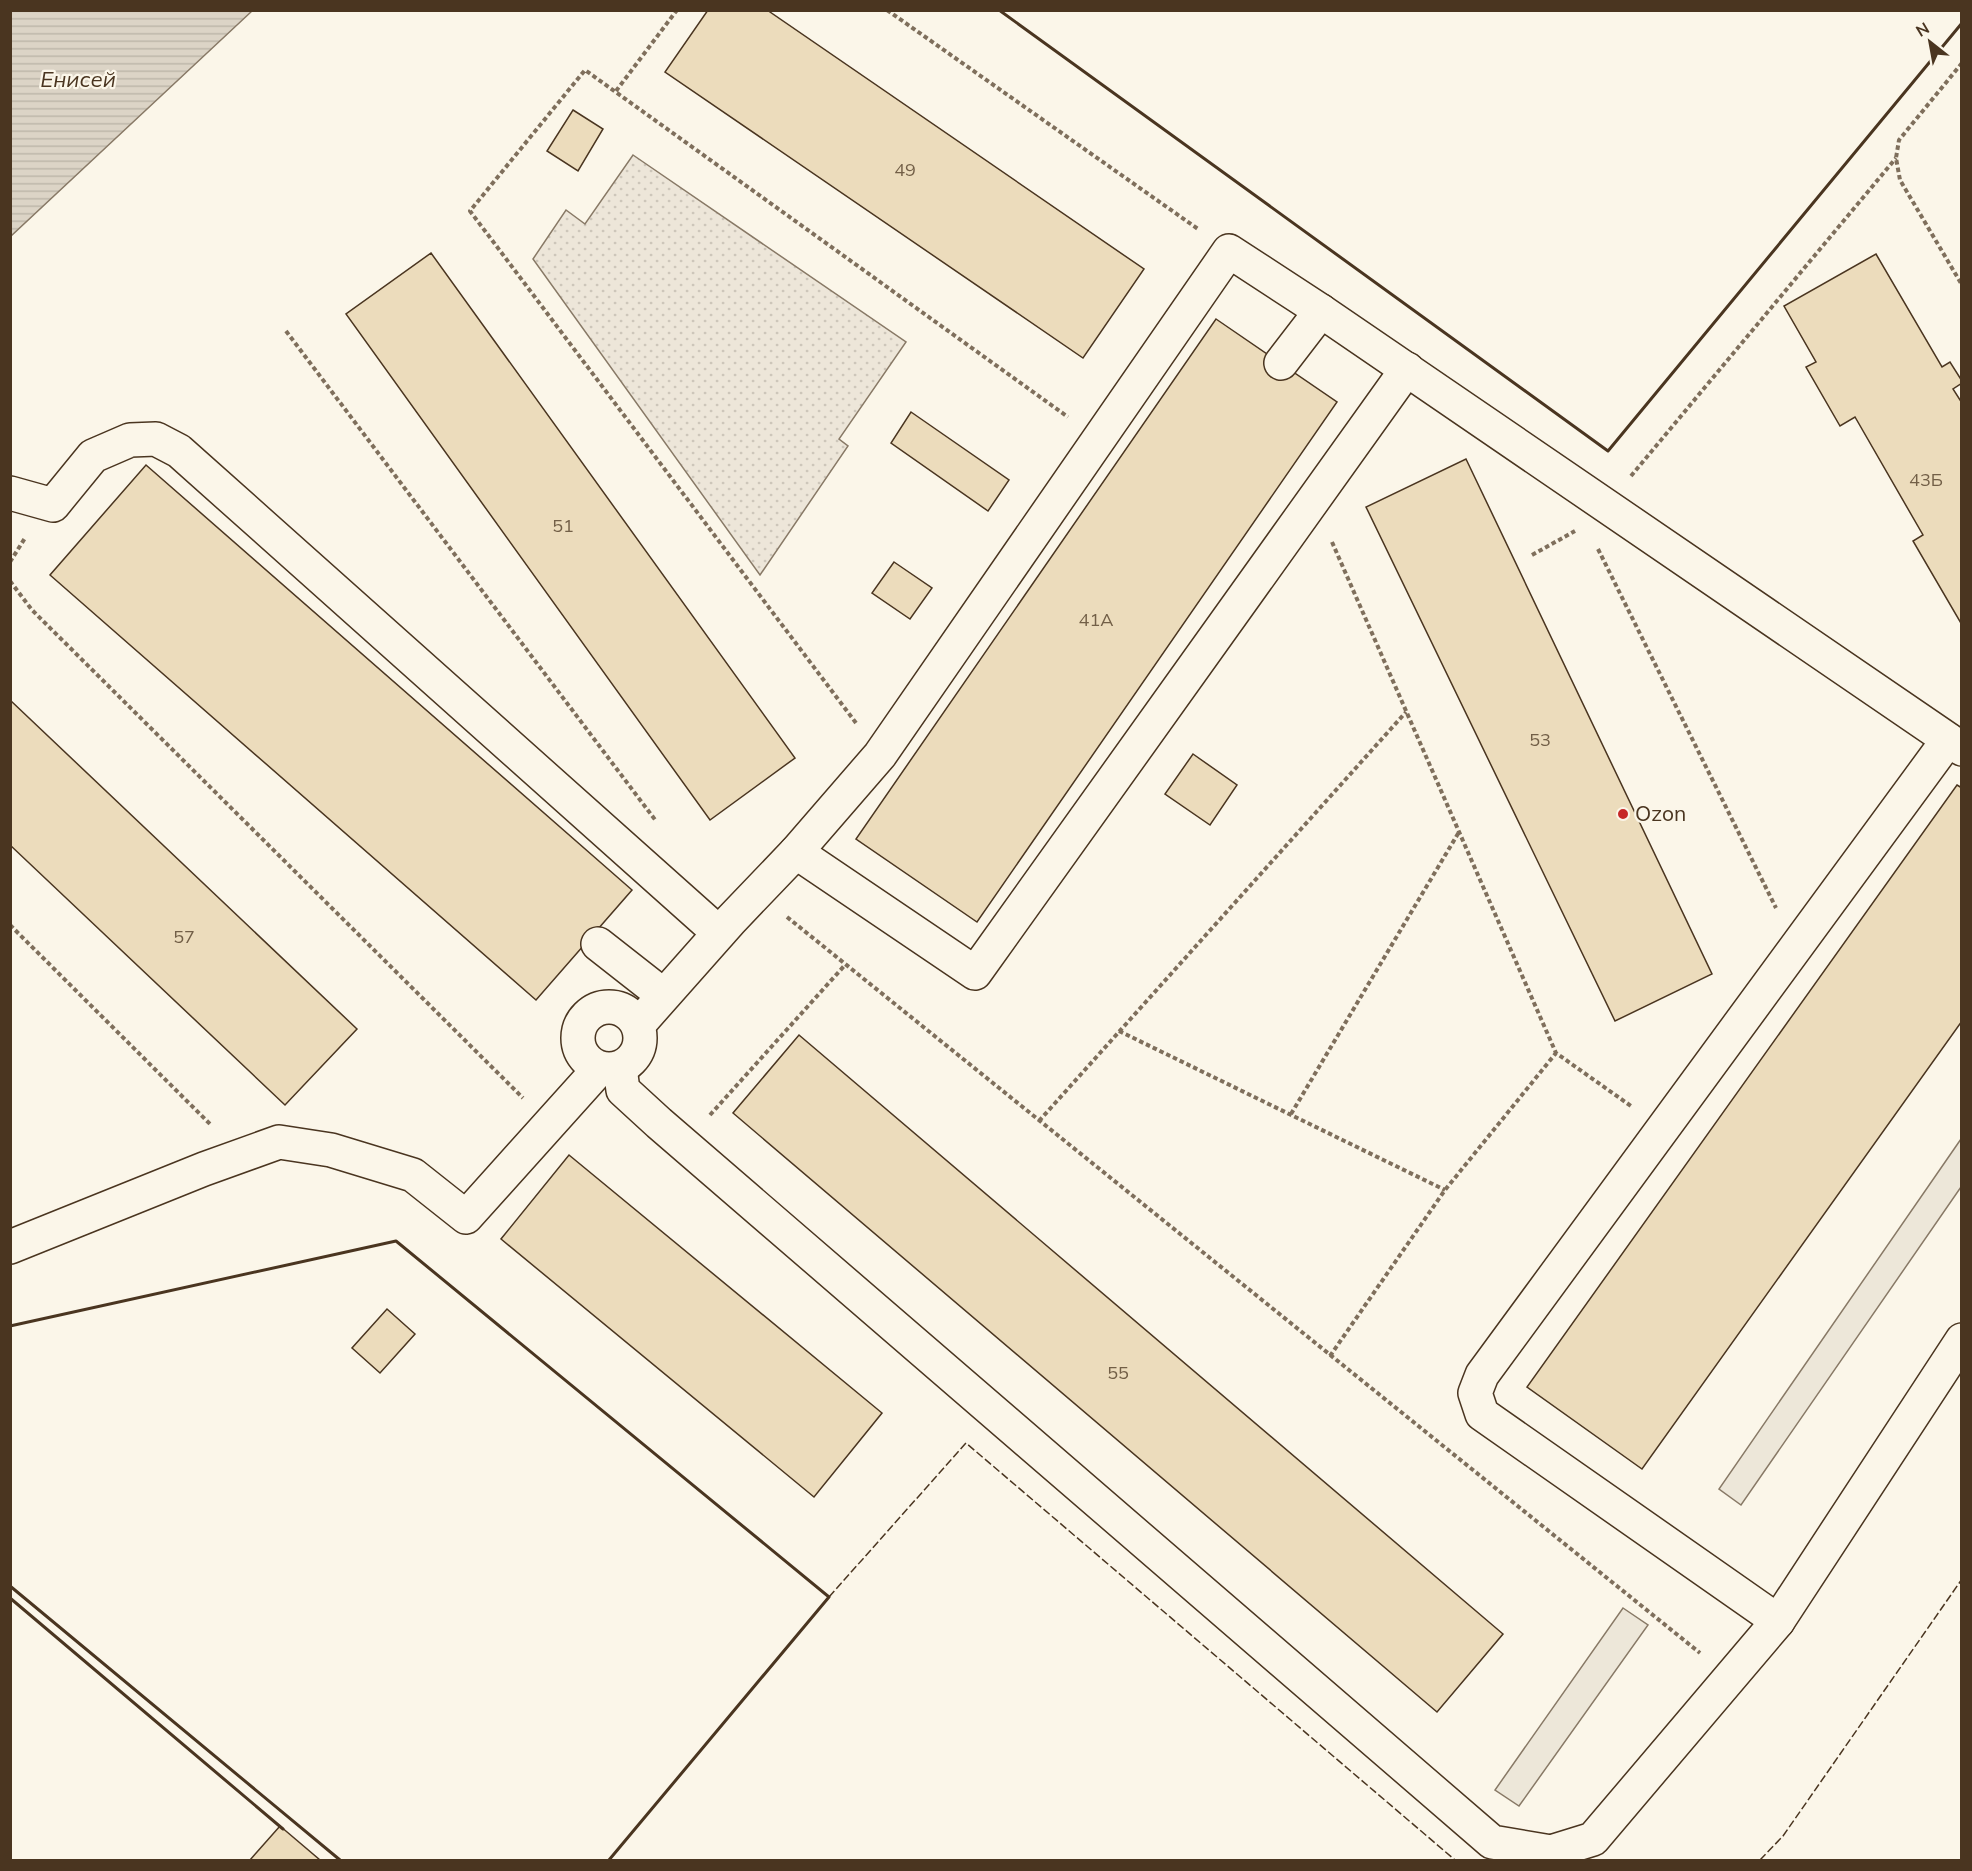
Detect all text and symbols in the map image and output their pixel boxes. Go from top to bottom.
north arrow [1900,12,1960,72]
text: N [1912,17,1933,41]
water label: Енисей [40,65,116,93]
house number: 49 [894,158,916,181]
house number: 43Б [1909,468,1943,491]
house number: 51 [552,514,574,537]
house number: 41А [1079,608,1113,631]
house number: 53 [1529,728,1551,751]
place label: Ozon [1635,800,1686,826]
marker: Ozon [1616,807,1630,821]
house number: 57 [173,925,195,948]
house number: 55 [1107,1361,1129,1384]

